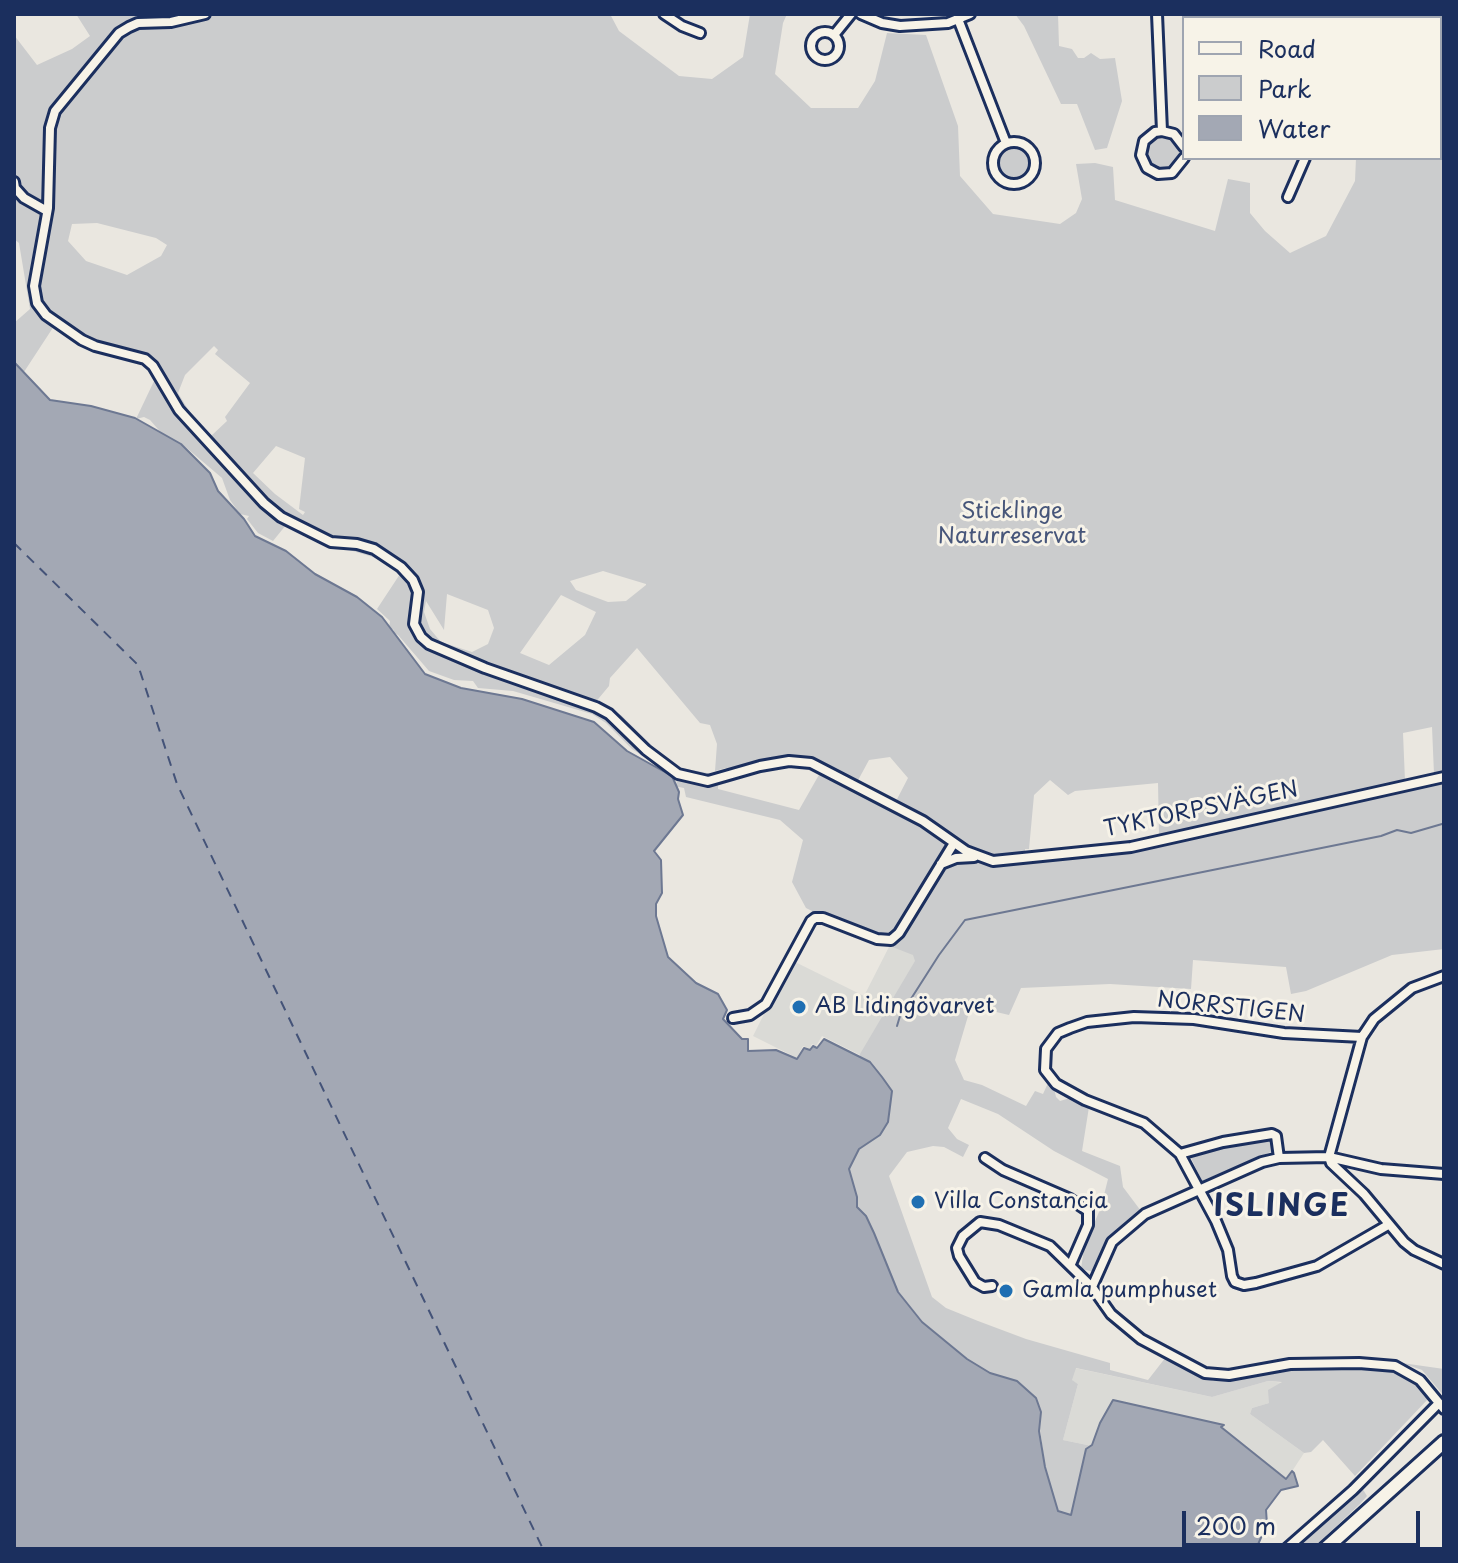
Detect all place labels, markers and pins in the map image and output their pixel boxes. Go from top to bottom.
place label: AB Lidingövarvet [815,994,994,1020]
marker: AB Lidingövarvet [790,998,808,1016]
place label: Villa Constancia [934,1189,1108,1215]
marker: Villa Constancia [909,1193,927,1211]
place label: Gamla pumphuset [1022,1278,1217,1304]
marker: Gamla pumphuset [997,1282,1015,1300]

